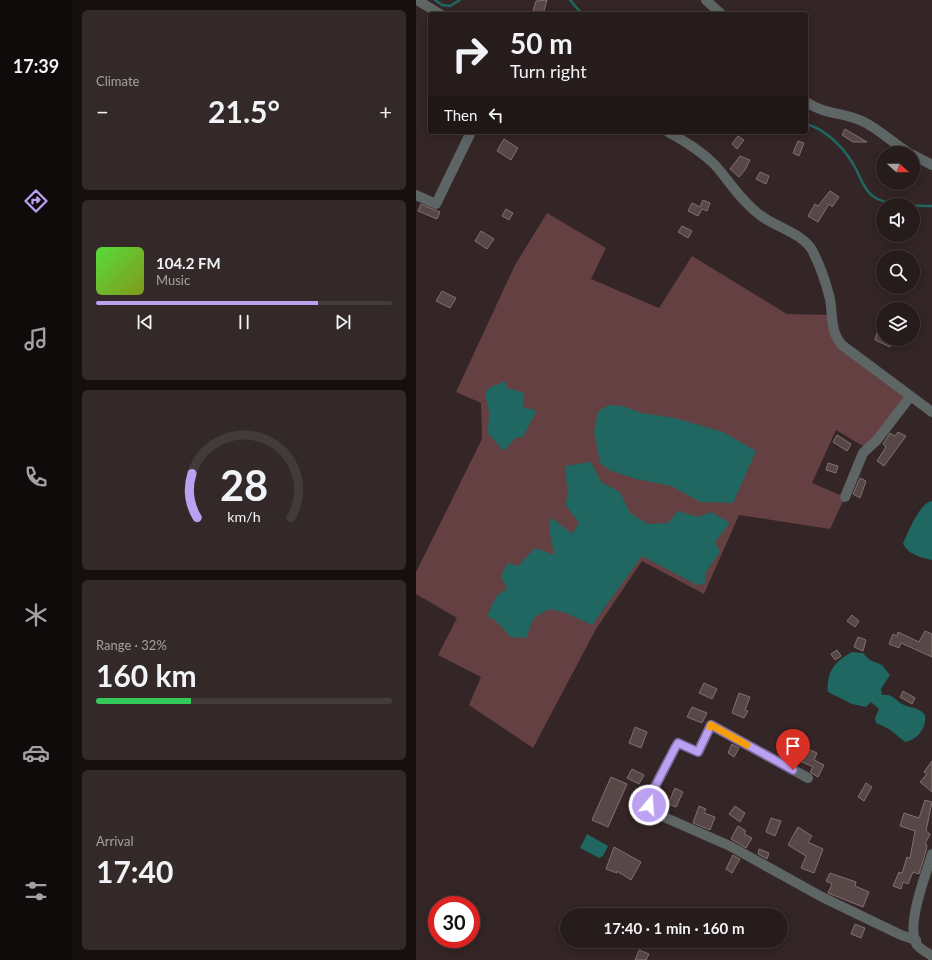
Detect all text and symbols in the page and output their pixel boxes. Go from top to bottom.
text: 50 m [510,26,573,60]
icon: right [444,28,496,80]
text: 17:39 [13,55,59,77]
text: Turn right [510,60,587,82]
text: Climate [96,73,139,89]
text: 21.5° [208,93,280,129]
text: − [96,98,109,125]
text: + [379,98,392,125]
icon: left [485,104,507,126]
text: Then [444,106,477,124]
north arrow [876,146,920,190]
map controls [876,146,920,346]
icon: directions [22,187,50,215]
button: sound [876,198,920,242]
button: search [876,250,920,294]
text: 104.2 FM [156,254,221,272]
text: Music [156,272,190,288]
button: layers [876,302,920,346]
icon: previous [134,311,156,333]
icon: pause [233,311,255,333]
icon: next [332,311,354,333]
icon: music [22,325,50,353]
text: 28 [220,460,268,510]
icon: phone [22,463,50,491]
text: km/h [227,508,261,525]
icon: climate [22,601,50,629]
text: Range · 32% [96,637,167,653]
text: 160 km [96,657,197,693]
pin [776,729,810,770]
icon: arrive [782,735,804,757]
icon: car [22,739,50,767]
position arrow [628,784,670,826]
text: Arrival [96,833,133,849]
text: 17:40 [96,853,173,889]
icon: filters [22,877,50,905]
speed limit sign: 30 [428,896,480,948]
text: 17:40 · 1 min · 160 m [604,919,744,937]

